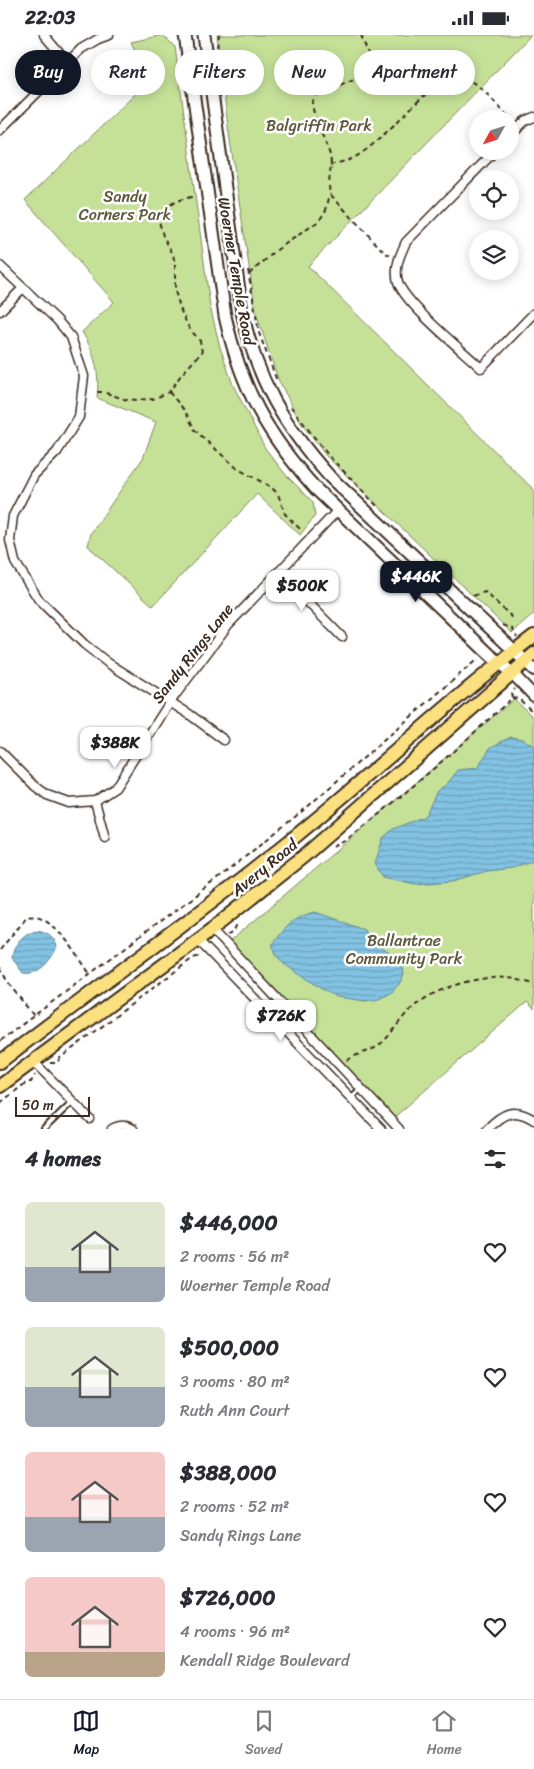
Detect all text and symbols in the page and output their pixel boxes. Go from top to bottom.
text: 22:03 [25,1,75,34]
chip: Buy [15,50,81,95]
chip: Rent [91,50,165,95]
chip: Filters [175,50,264,95]
chip: New [274,50,344,95]
chip: Apartment [354,50,475,95]
north arrow [469,110,519,160]
map controls [469,110,519,280]
park label: Balgriffin Park [266,111,372,140]
button: locate [469,170,519,220]
park label: Sandy Corners Park [79,182,171,229]
street label: Woerner Temple Road [209,195,264,349]
button: layers [469,230,519,280]
pin: $446K [381,561,451,603]
text: $446K [391,562,441,591]
pin: $500K [267,569,337,612]
text: $500K [277,571,327,600]
street label: Sandy Rings Lane [144,597,241,710]
pin: $388K [80,727,150,769]
text: $388K [91,728,139,757]
street label: Avery Road [224,830,305,904]
park label: Ballantrae Community Park [346,926,463,973]
pin: $726K [246,999,316,1042]
text: $726K [257,1001,305,1030]
text: 50 m [22,1093,54,1118]
scale bar [15,1094,90,1117]
text: 4 homes [25,1140,101,1178]
icon: filters [481,1145,509,1173]
text: $446,000 [180,1204,278,1242]
icon: home [65,1222,125,1282]
icon: heart [481,1238,509,1266]
text: 2 rooms · 56 m² [180,1242,289,1271]
text: Woerner Temple Road [180,1271,330,1300]
text: $500,000 [180,1329,279,1367]
icon: home [65,1347,125,1407]
icon: heart [481,1363,509,1391]
text: 3 rooms · 80 m² [180,1367,290,1396]
text: Ruth Ann Court [180,1396,290,1425]
text: $388,000 [180,1454,276,1492]
icon: home [65,1472,125,1532]
icon: heart [481,1488,509,1516]
text: 2 rooms · 52 m² [180,1492,289,1521]
text: Sandy Rings Lane [180,1521,301,1550]
text: $726,000 [180,1579,276,1617]
icon: home [65,1597,125,1657]
icon: heart [481,1613,509,1641]
text: 4 rooms · 96 m² [180,1617,290,1646]
text: Kendall Ridge Boulevard [180,1646,350,1675]
tab: Map [72,1707,100,1762]
tab: Saved [245,1707,282,1762]
tab: Home [427,1707,462,1762]

